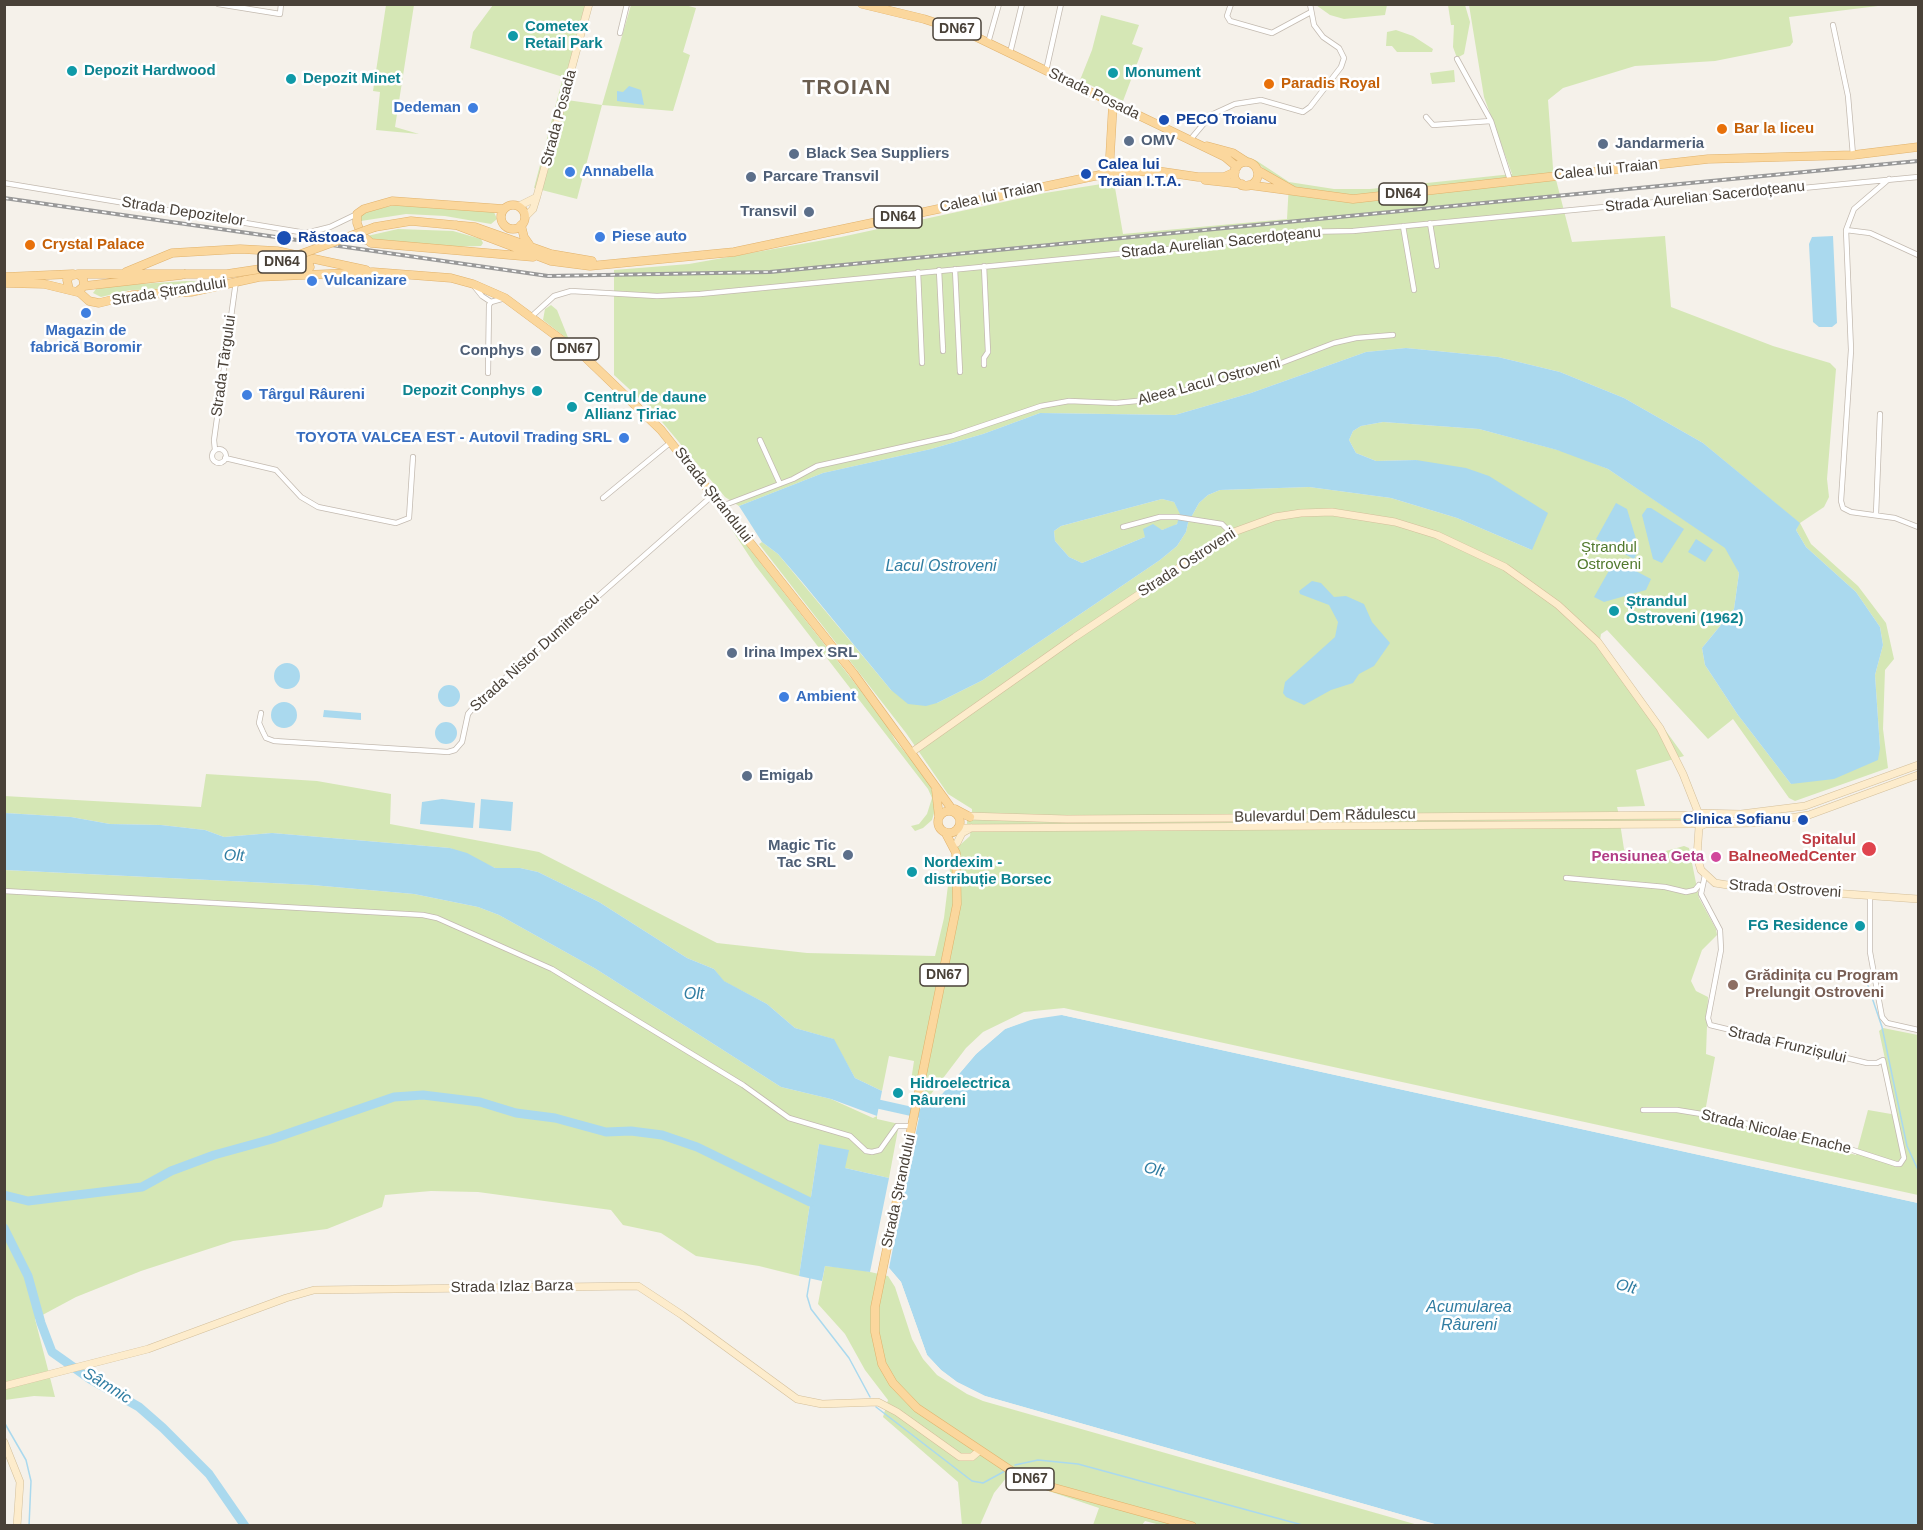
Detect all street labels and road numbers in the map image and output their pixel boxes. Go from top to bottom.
road number: DN67 [933,18,981,40]
street label: Strada Posada [1045,64,1143,124]
street label: Strada Posada [537,68,581,168]
street label: Calea lui Traian [1553,156,1659,184]
street label: Calea lui Traian [938,177,1044,217]
street label: Strada Aurelian Sacerdoțeanu [1604,178,1806,216]
road number: DN64 [1379,183,1427,205]
street label: Strada Depozitelor [120,193,246,231]
road number: DN64 [874,206,922,228]
street label: Strada Aurelian Sacerdoțeanu [1120,224,1322,262]
road number: DN64 [258,251,306,273]
street label: Strada Ștrandului [110,274,228,310]
street label: Strada Târgului [208,314,240,418]
road number: DN67 [551,338,599,360]
street label: Aleea Lacul Ostroveni [1136,354,1282,410]
street label: Strada Ștrandului [670,444,756,546]
street label: Strada Ostroveni [1135,525,1239,601]
street label: Strada Nistor Dumitrescu [467,590,603,716]
street label: Bulevardul Dem Rădulescu [1234,805,1416,827]
street label: Strada Ostroveni [1728,876,1842,902]
road number: DN67 [920,964,968,986]
street label: Strada Frunzișului [1726,1023,1848,1067]
street label: Strada Nicolae Enache [1699,1106,1853,1158]
street label: Strada Ștrandului [878,1132,920,1250]
street label: Strada Izlaz Barza [451,1277,573,1297]
road number: DN67 [1006,1468,1054,1490]

